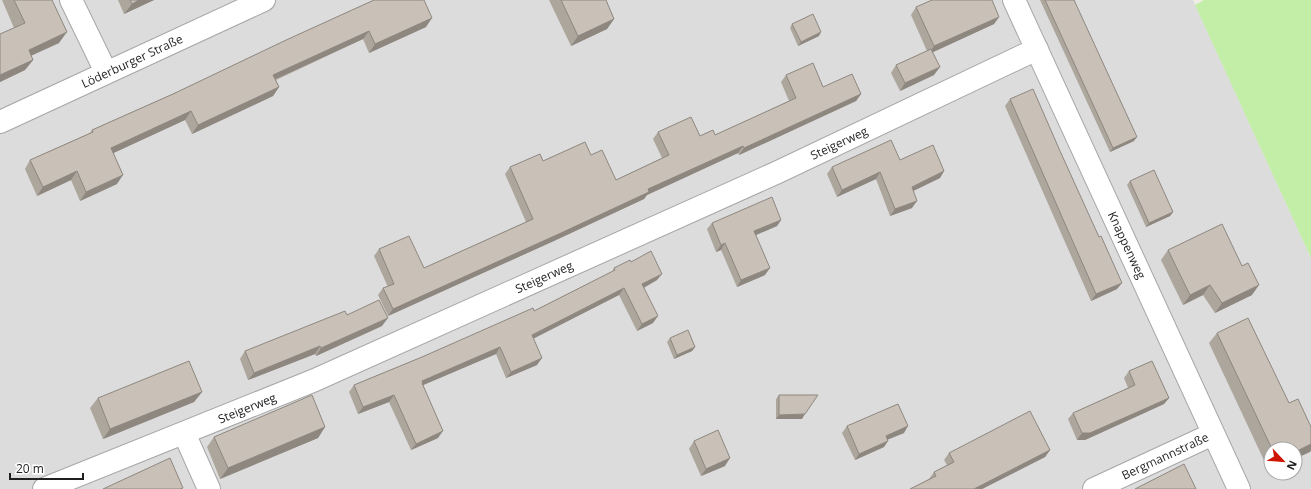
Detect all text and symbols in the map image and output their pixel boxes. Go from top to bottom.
street label: Löderburger Straße [79,30,186,92]
street label: Steigerweg [808,122,871,164]
street label: Knappenweg [1104,208,1150,282]
street label: Steigerweg [513,257,576,297]
street label: Steigerweg [215,388,279,427]
street label: Bergmannstraße [1119,428,1212,484]
north arrow [1263,441,1303,481]
scale bar [10,455,83,481]
text: N [1284,458,1301,473]
text: 20 m [16,460,44,477]

